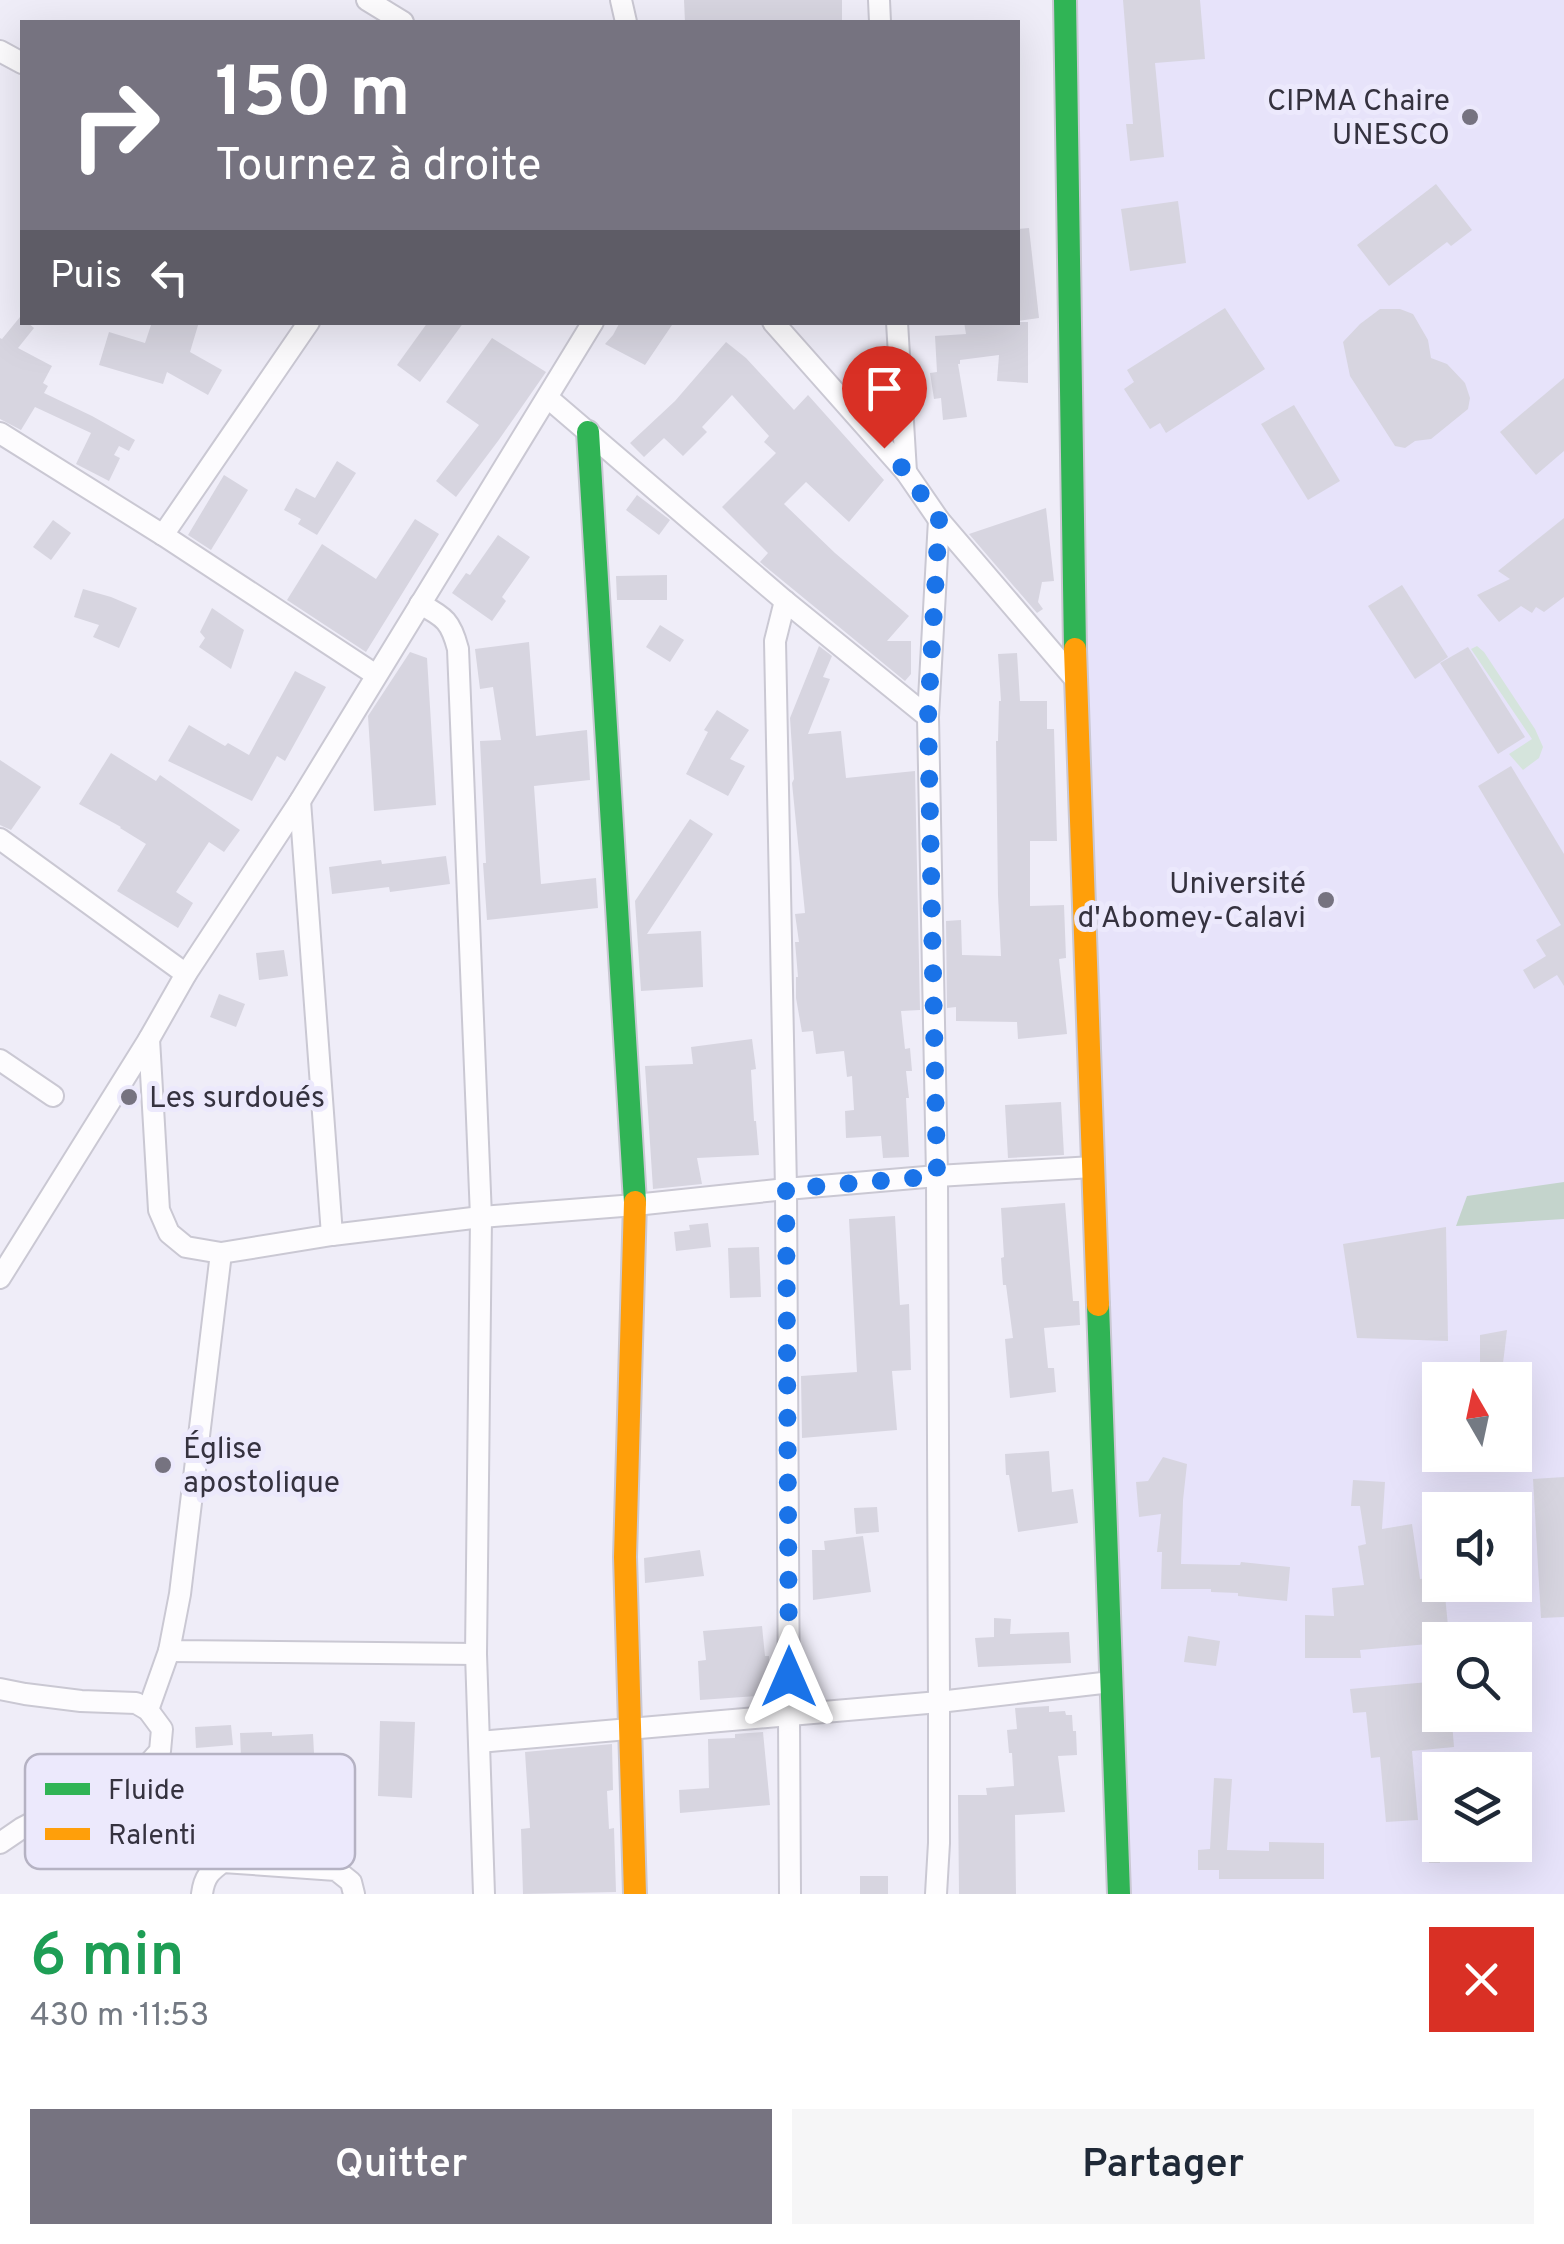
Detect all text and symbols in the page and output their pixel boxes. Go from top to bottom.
text: 150 m [215,52,410,141]
icon: right [50,60,180,190]
place label: CIPMA Chaire UNESCO [1267,84,1450,155]
marker: CIPMA Chaire UNESCO [1459,106,1481,128]
text: Tournez à droite [215,139,542,196]
icon: left [142,250,197,305]
text: Puis [50,253,122,302]
pin [842,346,927,449]
icon: arrive [857,361,912,416]
place label: Université d'Abomey-Calavi [1077,867,1306,938]
marker: Université d'Abomey-Calavi [1315,889,1337,911]
place label: Les surdoués [149,1081,325,1118]
marker: Les surdoués [118,1086,140,1108]
north arrow [1422,1362,1532,1472]
map controls [1422,1362,1532,1862]
place label: Église apostolique [183,1430,340,1503]
marker: Église apostolique [152,1454,174,1476]
button: sound [1422,1492,1532,1602]
button: search [1422,1622,1532,1732]
position arrow [737,1625,841,1729]
button: layers [1422,1752,1532,1862]
legend [25,1754,355,1869]
text: Fluide [108,1774,185,1810]
text: Ralenti [108,1819,196,1855]
text: 6 min [30,1921,184,1997]
button: close [1429,1927,1534,2032]
text: 430 m · 11:53 [30,1997,209,2037]
button: Quitter [30,2109,772,2224]
button: Partager [792,2109,1534,2224]

